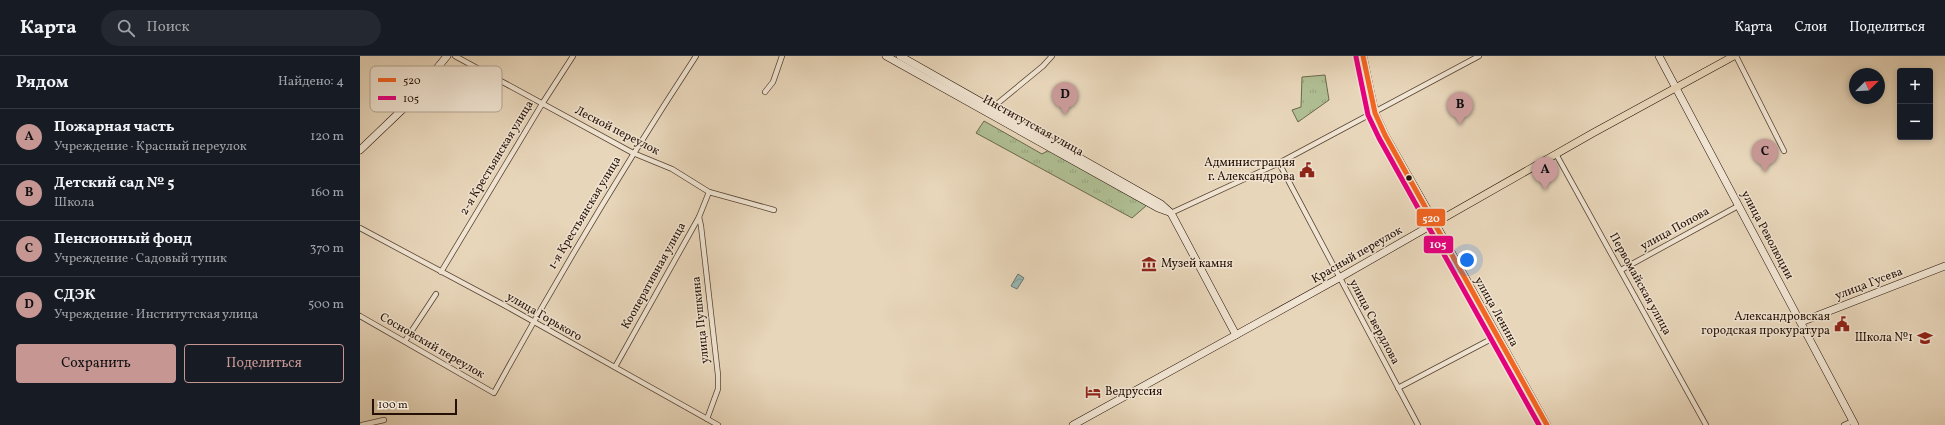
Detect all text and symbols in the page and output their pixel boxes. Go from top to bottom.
search box [101,10,381,46]
text: Карта [20,15,77,41]
icon: search [115,17,137,39]
text: Поиск [147,17,190,38]
text: Карта [1734,18,1772,37]
text: Слои [1794,18,1827,37]
text: Поделиться [1849,18,1925,37]
legend [370,66,502,112]
north arrow [1849,68,1885,104]
map controls [1897,68,1933,140]
button: + [1897,68,1933,104]
text: Рядом [16,71,69,94]
text: Найдено: 4 [278,73,344,91]
text: 520 [403,74,421,89]
pin: D [1052,82,1078,115]
text: 105 [403,92,419,107]
street label: Институтская улица [980,92,1086,160]
pin: B [1447,92,1473,125]
street label: 2-я Крестьянская улица [456,98,538,218]
street label: Лесной переулок [572,103,663,160]
button: − [1897,104,1933,140]
text: Пожарная часть [54,117,175,138]
text: A [24,128,34,146]
text: 120 m [310,128,344,146]
text: Учреждение · Красный переулок [54,138,247,156]
pin: C [1752,139,1778,172]
street label: 1-я Крестьянская улица [545,154,625,272]
place label: Администрация г. Александрова [1204,155,1295,185]
pin: A [1532,157,1558,190]
public building icon: Администрация г. Александрова [1298,161,1316,179]
text: Детский сад № 5 [54,173,175,194]
unlabelled marker [1404,173,1414,183]
text: B [25,184,33,202]
text: 160 m [310,184,344,202]
street label: улица Революции [1737,188,1797,282]
text: Школа [54,194,94,212]
street label: улица Попова [1638,203,1712,255]
line badge: 520 [1416,208,1446,227]
text: 520 [1422,212,1440,227]
street label: Кооперативная улица [618,220,690,332]
street label: Красный переулок [1309,222,1406,288]
text: Пенсионный фонд [54,229,192,250]
street label: Первомайская улица [1605,230,1675,338]
line badge: 105 [1423,235,1454,254]
text: 105 [1430,238,1446,253]
text: C [25,240,33,258]
text: 370 m [310,240,344,258]
text: Учреждение · Садовый тупик [54,250,227,268]
your location [1457,250,1477,270]
museum icon: Музей камня [1140,255,1158,273]
place label: Музей камня [1161,256,1233,272]
street label: улица Гусева [1833,264,1905,304]
street label: улица Ленина [1470,274,1522,350]
street label: улица Пушкина [688,275,714,365]
street label: улица Свердлова [1345,277,1403,367]
text: СДЭК [54,285,95,306]
street label: улица Горького [503,289,585,345]
text: D [24,296,34,314]
text: 500 m [308,296,344,314]
text: Учреждение · Институтская улица [54,306,258,324]
street label: Сосновский переулок [377,309,488,383]
place label: Александровская городская прокуратура [1701,309,1830,339]
public building icon: Александровская городская прокуратура [1833,315,1851,333]
school or university icon: Школа №1 [1916,329,1934,347]
place label: Школа №1 [1855,330,1913,346]
button: Сохранить [16,344,176,383]
button: Поделиться [184,344,344,383]
hotel icon: Ведруссия [1084,383,1102,401]
place label: Ведруссия [1105,384,1162,400]
scale bar [372,397,457,416]
text: 100 m [378,398,408,413]

